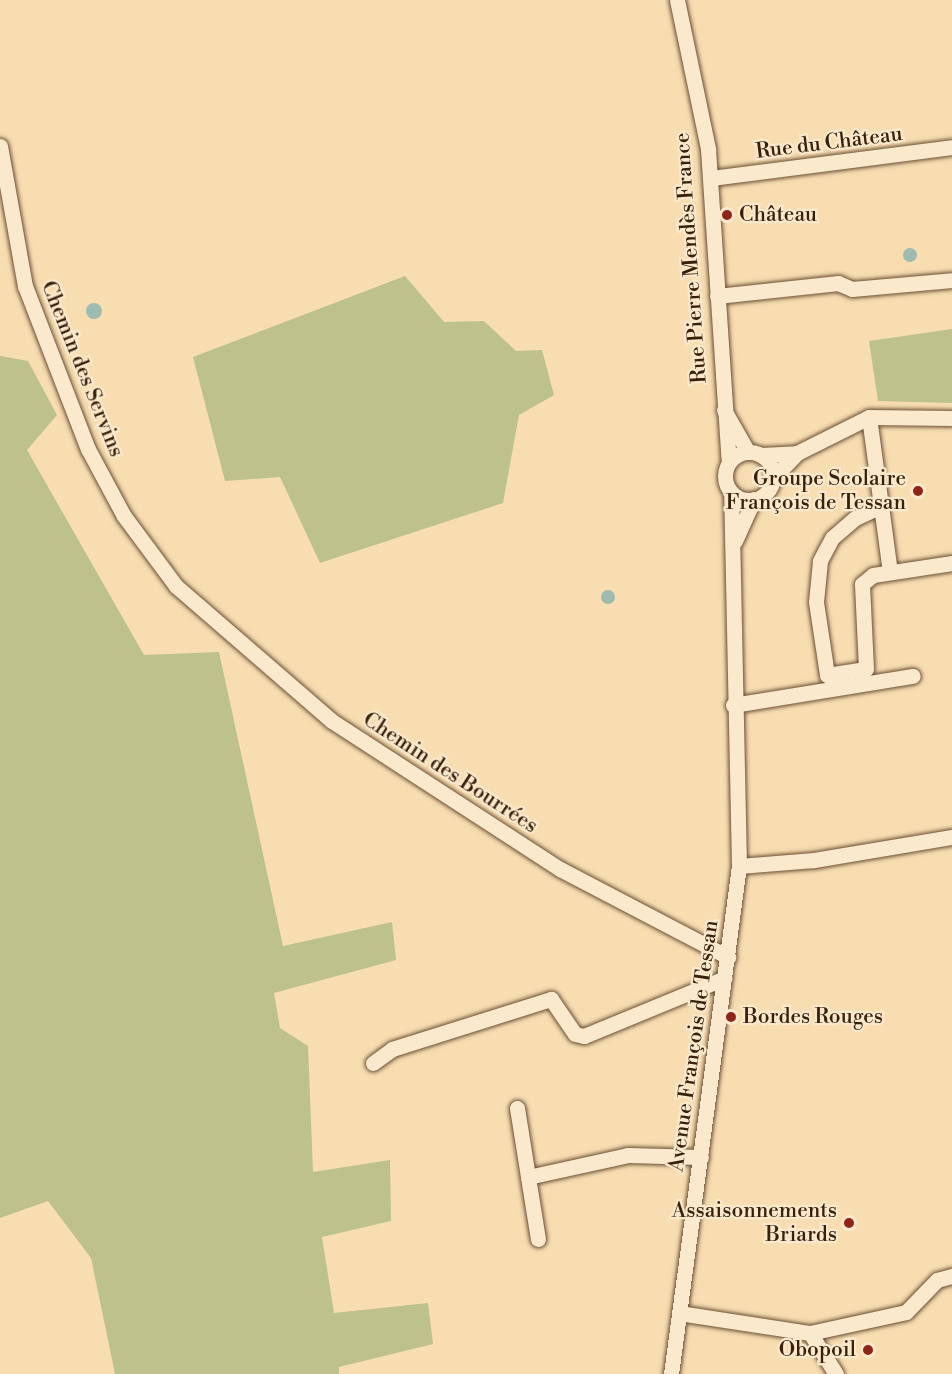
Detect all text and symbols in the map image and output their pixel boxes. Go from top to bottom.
street label: Rue du Château [754,121,904,165]
street label: Rue Pierre Mendès France [670,132,712,384]
place label: Château [739,202,817,228]
marker: Château [720,208,734,222]
street label: Chemin des Servins [35,277,129,461]
place label: Groupe Scolaire François de Tessan [726,466,906,516]
marker: Groupe Scolaire François de Tessan [911,484,925,498]
street label: Chemin des Bourrées [358,707,542,839]
street label: Avenue François de Tessan [664,918,724,1174]
place label: Bordes Rouges [743,1004,883,1030]
marker: Bordes Rouges [724,1010,738,1024]
place label: Assaisonnements Briards [672,1198,837,1248]
marker: Assaisonnements Briards [842,1216,856,1230]
place label: Obopoil [779,1337,856,1363]
marker: Obopoil [861,1343,875,1357]

